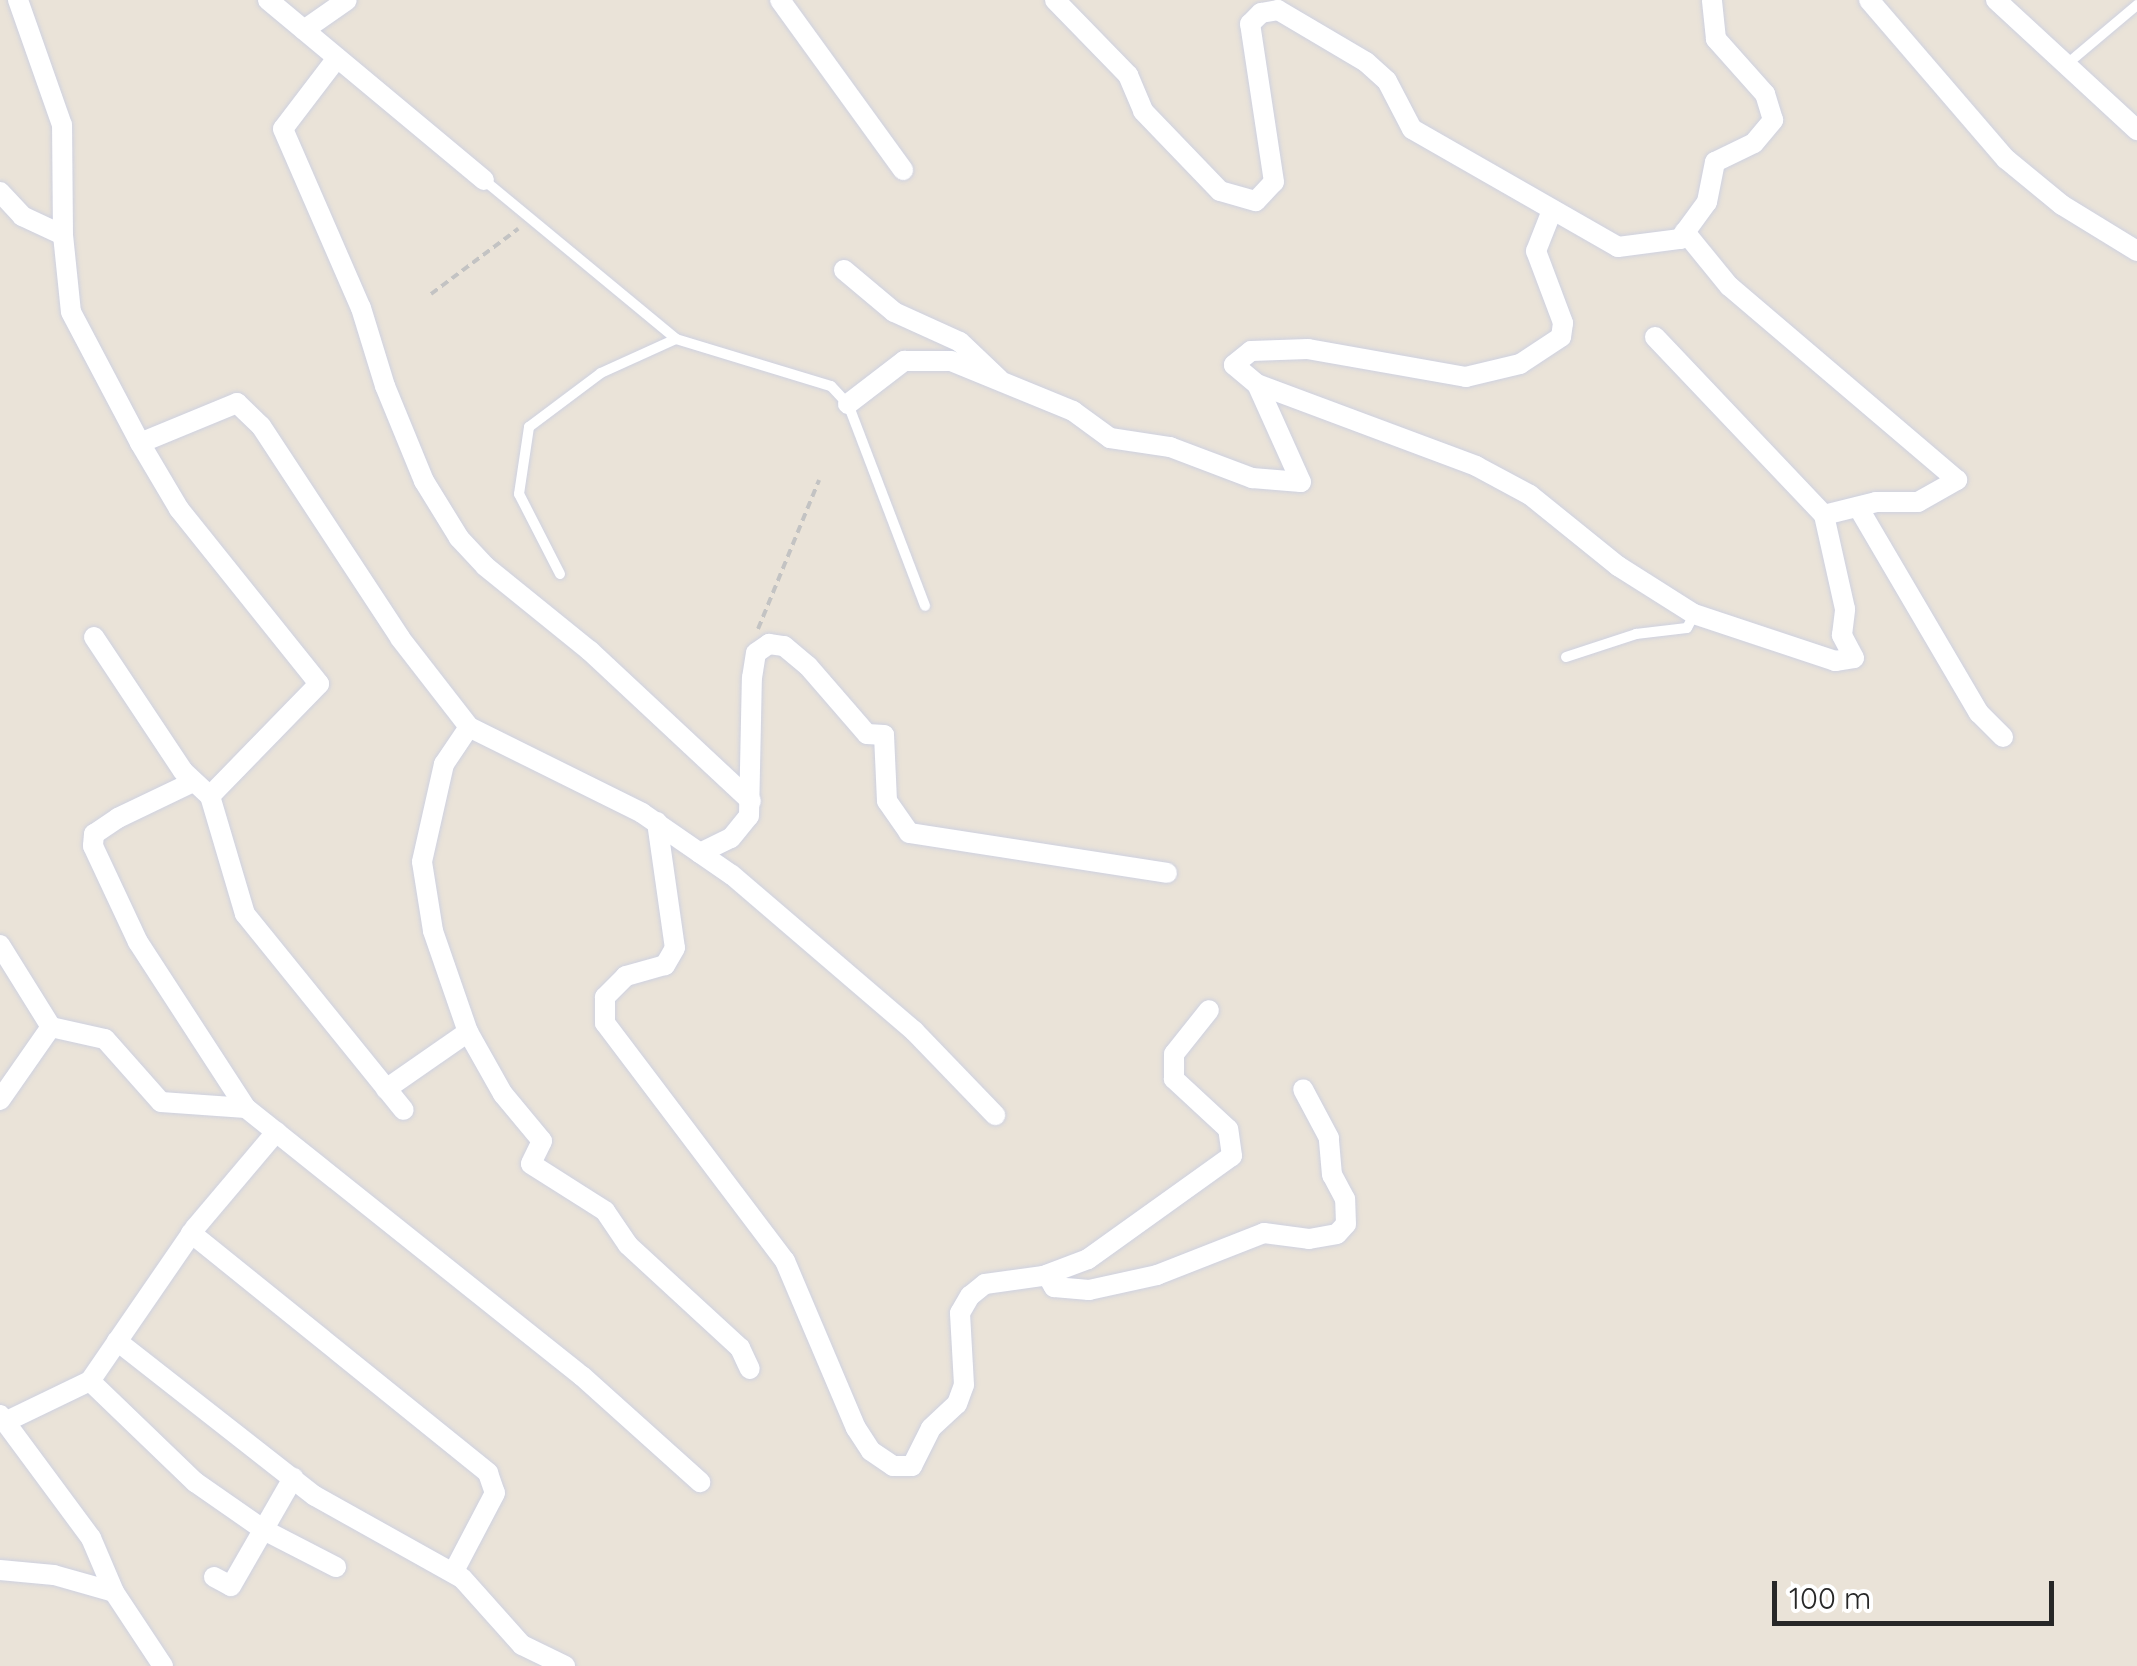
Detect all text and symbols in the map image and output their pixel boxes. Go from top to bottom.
scale bar [1777,1561,2060,1623]
text: 100 m [1789,1579,1871,1617]

